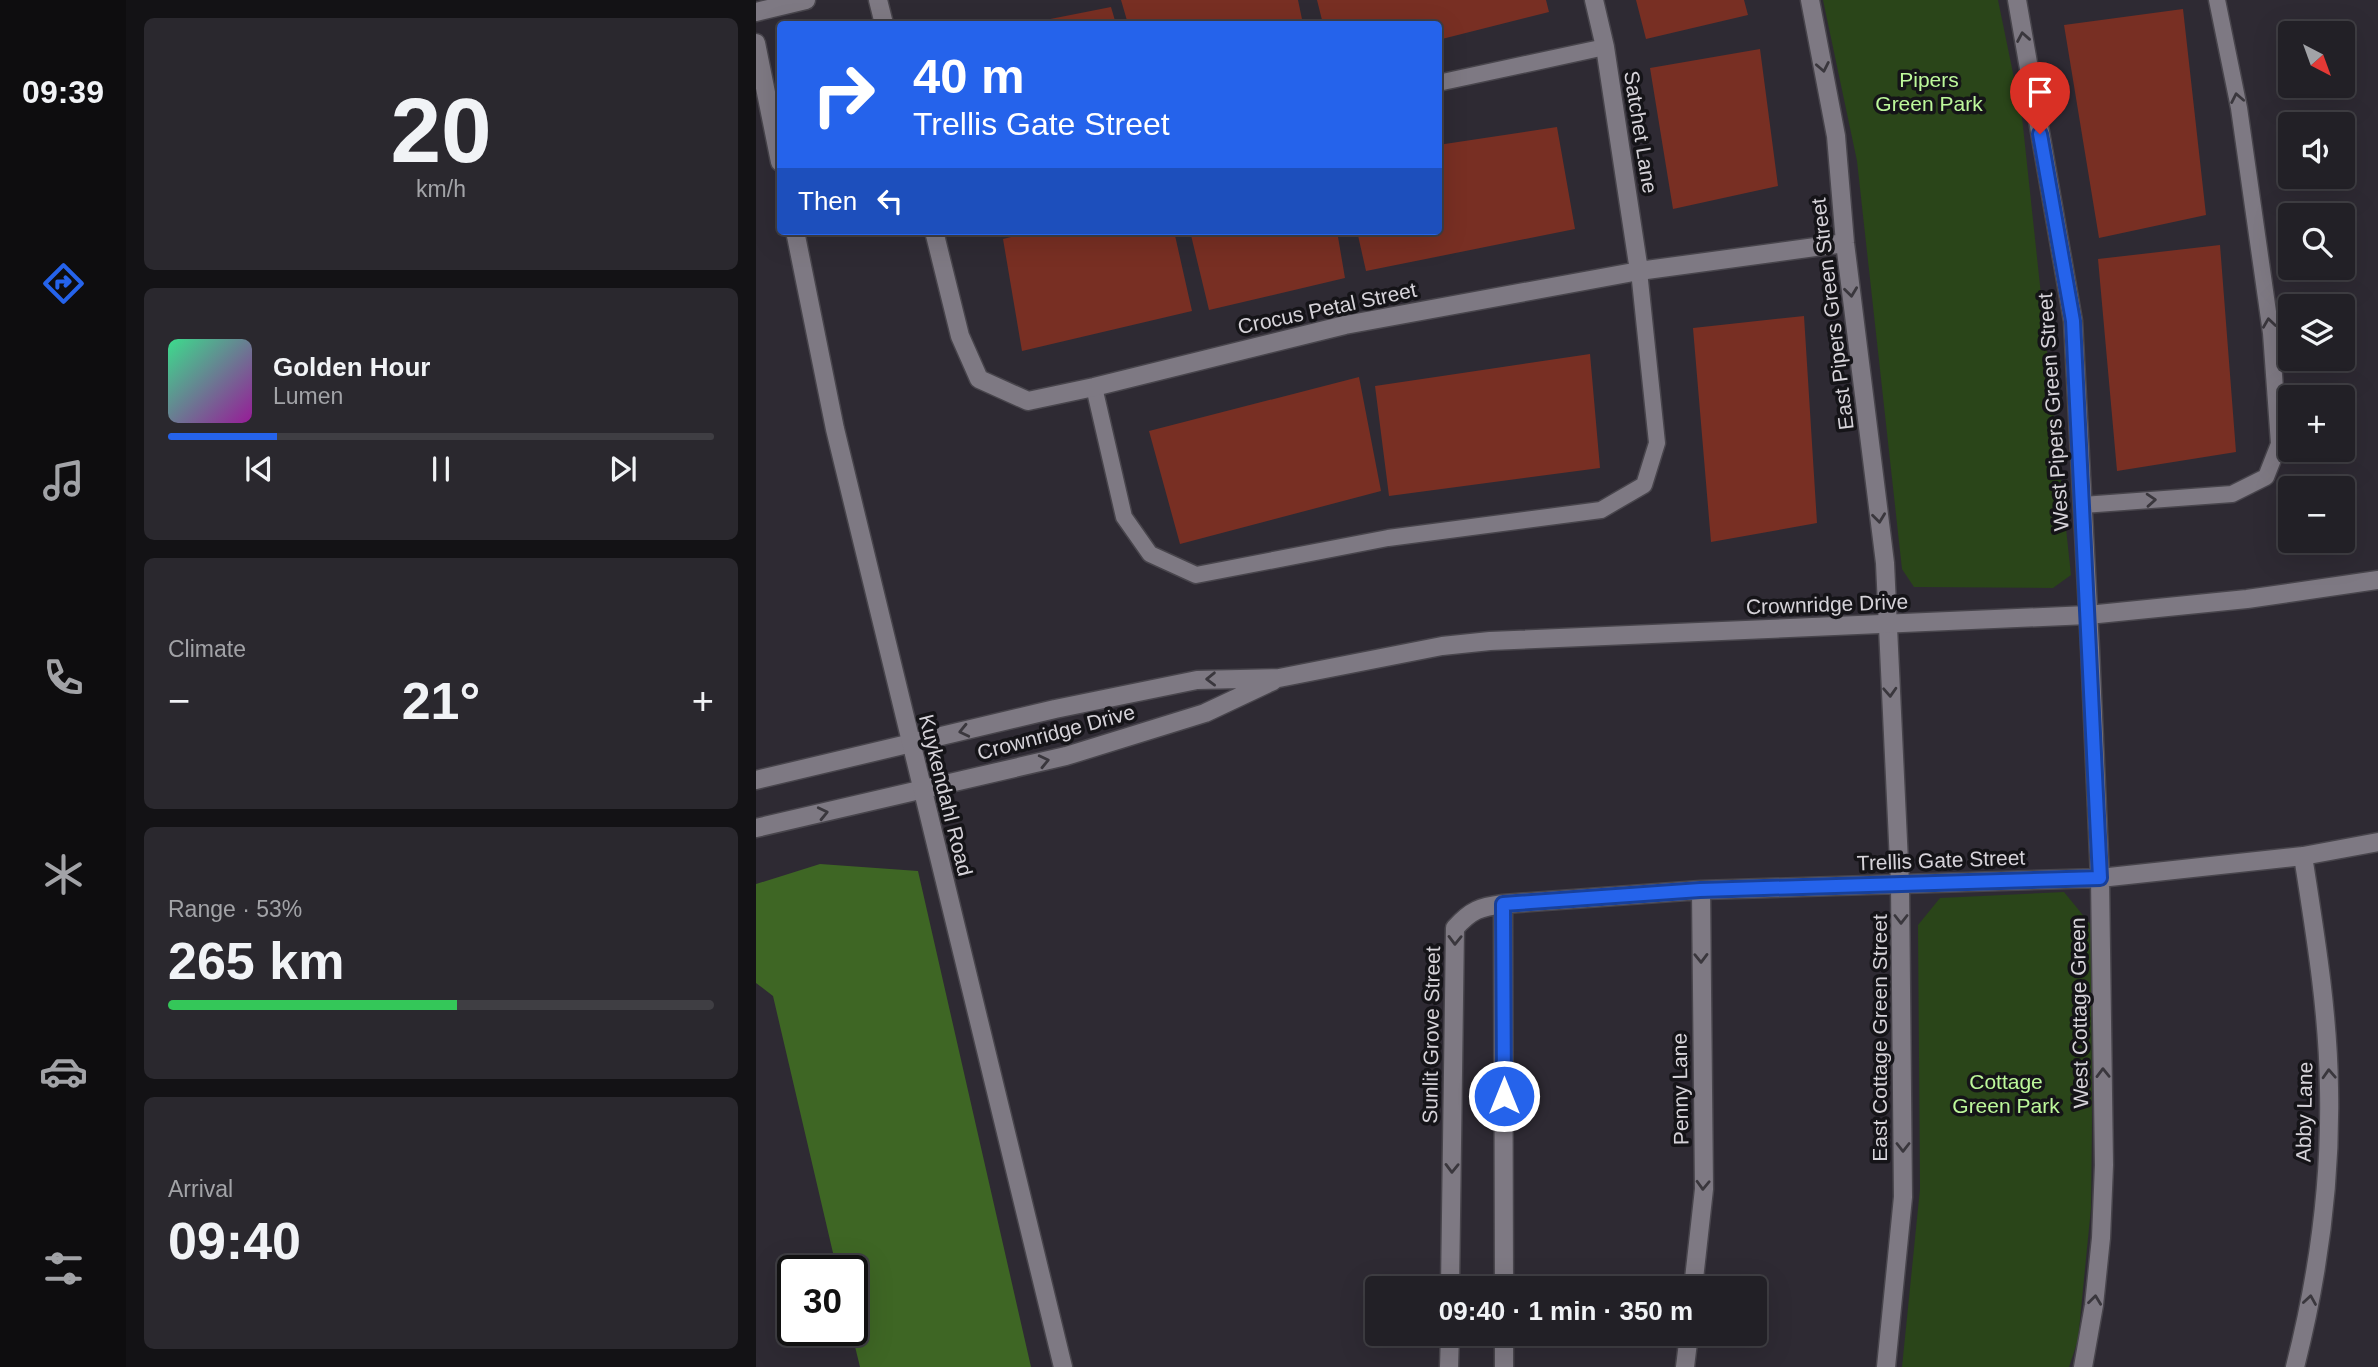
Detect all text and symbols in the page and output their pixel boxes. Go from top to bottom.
north arrow [2278,21,2356,98]
map controls [2278,21,2355,553]
one-way arrow [2016,31,2031,43]
icon: right [798,49,889,140]
text: 40 m [913,49,1025,103]
one-way arrow [1814,61,1829,73]
pin [2010,62,2070,134]
park label: Pipers Green Park [1875,68,1983,115]
street label: Satchet Lane [1620,69,1662,195]
icon: arrive [2021,73,2059,111]
text: 09:39 [22,74,104,110]
text: 20 [390,80,492,181]
one-way arrow [2230,92,2245,104]
text: Trellis Gate Street [913,106,1170,142]
button: sound [2278,112,2355,189]
text: km/h [416,176,466,202]
icon: left [871,182,909,220]
text: Then [798,186,857,216]
street label: East Pipers Green Street [1806,197,1858,431]
button: search [2278,203,2355,280]
icon: directions [39,259,88,308]
street label: Crocus Petal Street [1236,278,1419,338]
one-way arrow [1844,287,1859,298]
street label: West Pipers Green Street [2033,292,2073,532]
button: layers [2278,294,2355,371]
one-way arrow [2262,317,2277,329]
text: Golden Hour [273,352,430,382]
text: Lumen [273,383,343,409]
button: + [2278,385,2355,462]
icon: previous [240,450,278,488]
icon: pause [422,450,460,488]
icon: next [604,450,642,488]
icon: music [39,456,88,505]
button: − [2278,476,2355,553]
one-way arrow [2146,493,2157,508]
one-way arrow [1872,512,1887,524]
street label: Crownridge Drive [1746,590,1908,618]
text: Climate [168,636,246,662]
icon: phone [39,653,88,702]
text: 21° [402,672,480,730]
one-way arrow [1205,672,1216,687]
text: − [168,680,190,722]
text: + [692,680,714,722]
one-way arrow [1883,687,1898,698]
street label: Crownridge Drive [975,700,1137,764]
street label: Kuykendahl Road [915,712,977,878]
one-way arrow [958,722,970,737]
one-way arrow [1038,755,1050,769]
one-way arrow [817,807,829,821]
street label: Trellis Gate Street [1856,846,2026,874]
icon: climate [39,850,88,899]
text: Range · 53% [168,896,302,922]
street label: East Cottage Green Street [1868,914,1891,1162]
one-way arrow [1893,915,1909,925]
street label: West Cottage Green [2066,917,2092,1109]
text: 265 km [168,932,344,990]
one-way arrow [1447,935,1463,946]
street label: Sunlit Grove Street [1418,946,1444,1124]
one-way arrow [1693,953,1709,964]
street label: Penny Lane [1668,1033,1692,1145]
icon: car [39,1047,88,1096]
position arrow [1467,1059,1541,1133]
street label: Abby Lane [2292,1062,2316,1162]
one-way arrow [2095,1067,2111,1077]
one-way arrow [2321,1068,2336,1079]
park label: Cottage Green Park [1952,1070,2060,1117]
one-way arrow [1895,1142,1911,1153]
one-way arrow [1444,1163,1460,1173]
text: Arrival [168,1176,233,1202]
one-way arrow [1696,1180,1711,1191]
text: 09:40 [168,1212,301,1270]
icon: filters [39,1244,88,1293]
speed limit sign: 30 [777,1255,868,1346]
one-way arrow [2087,1294,2102,1306]
one-way arrow [2302,1295,2317,1306]
text: 09:40 · 1 min · 350 m [1439,1296,1693,1326]

